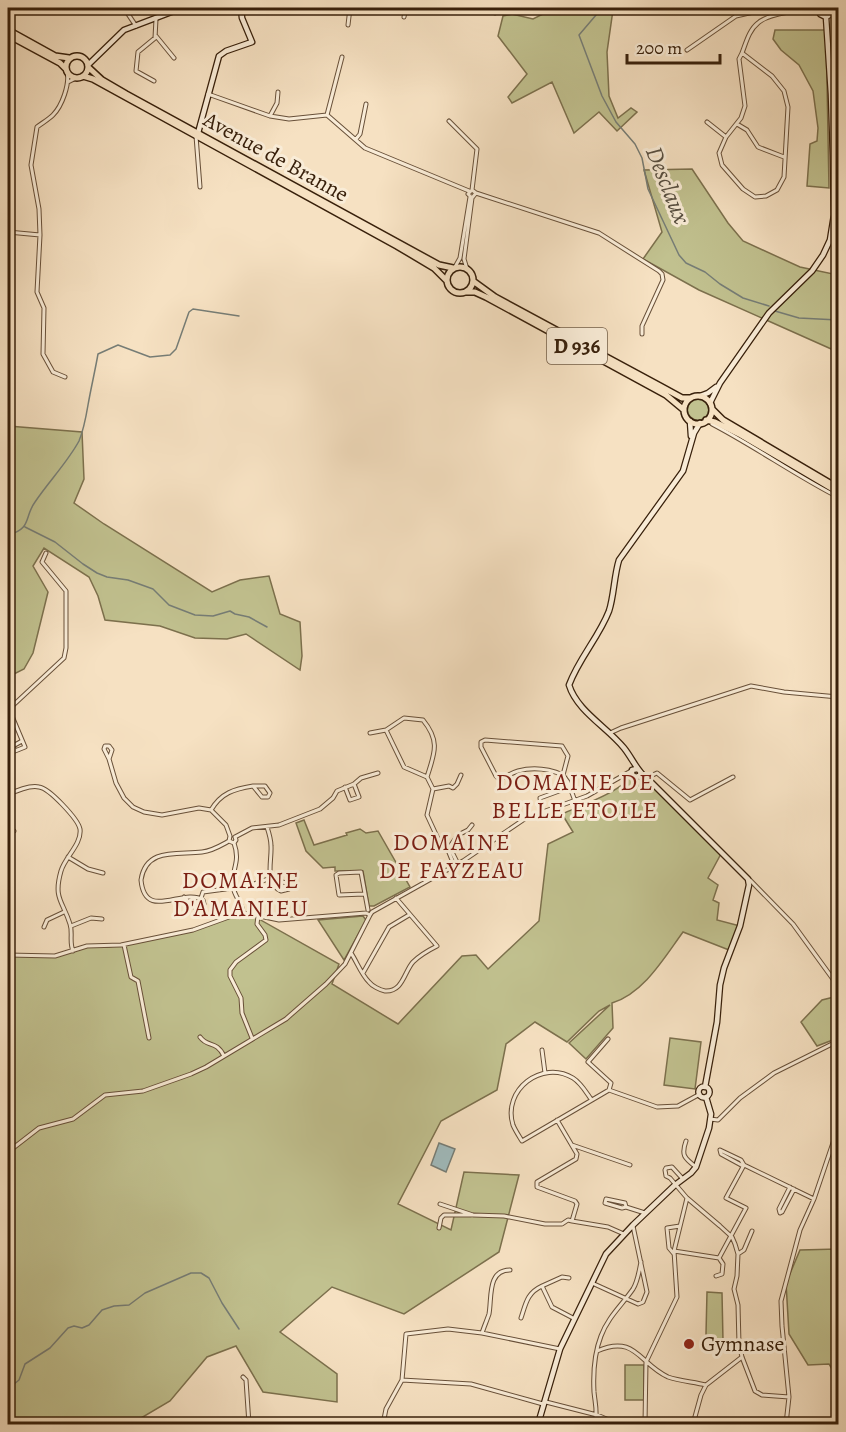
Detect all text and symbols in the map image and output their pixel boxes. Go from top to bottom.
scale bar [627,27,720,65]
text: 200 m [636,36,682,60]
street label: Avenue de Branne [197,104,354,209]
water label: Desclaux [638,141,698,229]
road number: D 936 [547,328,607,364]
district label: DOMAINE DE BELLE ETOILE [492,766,658,826]
district label: DOMAINE DE FAYZEAU [379,826,525,886]
district label: DOMAINE D'AMANIEU [173,864,309,924]
place label: Gymnase [701,1329,784,1359]
marker: Gymnase [682,1337,696,1351]

